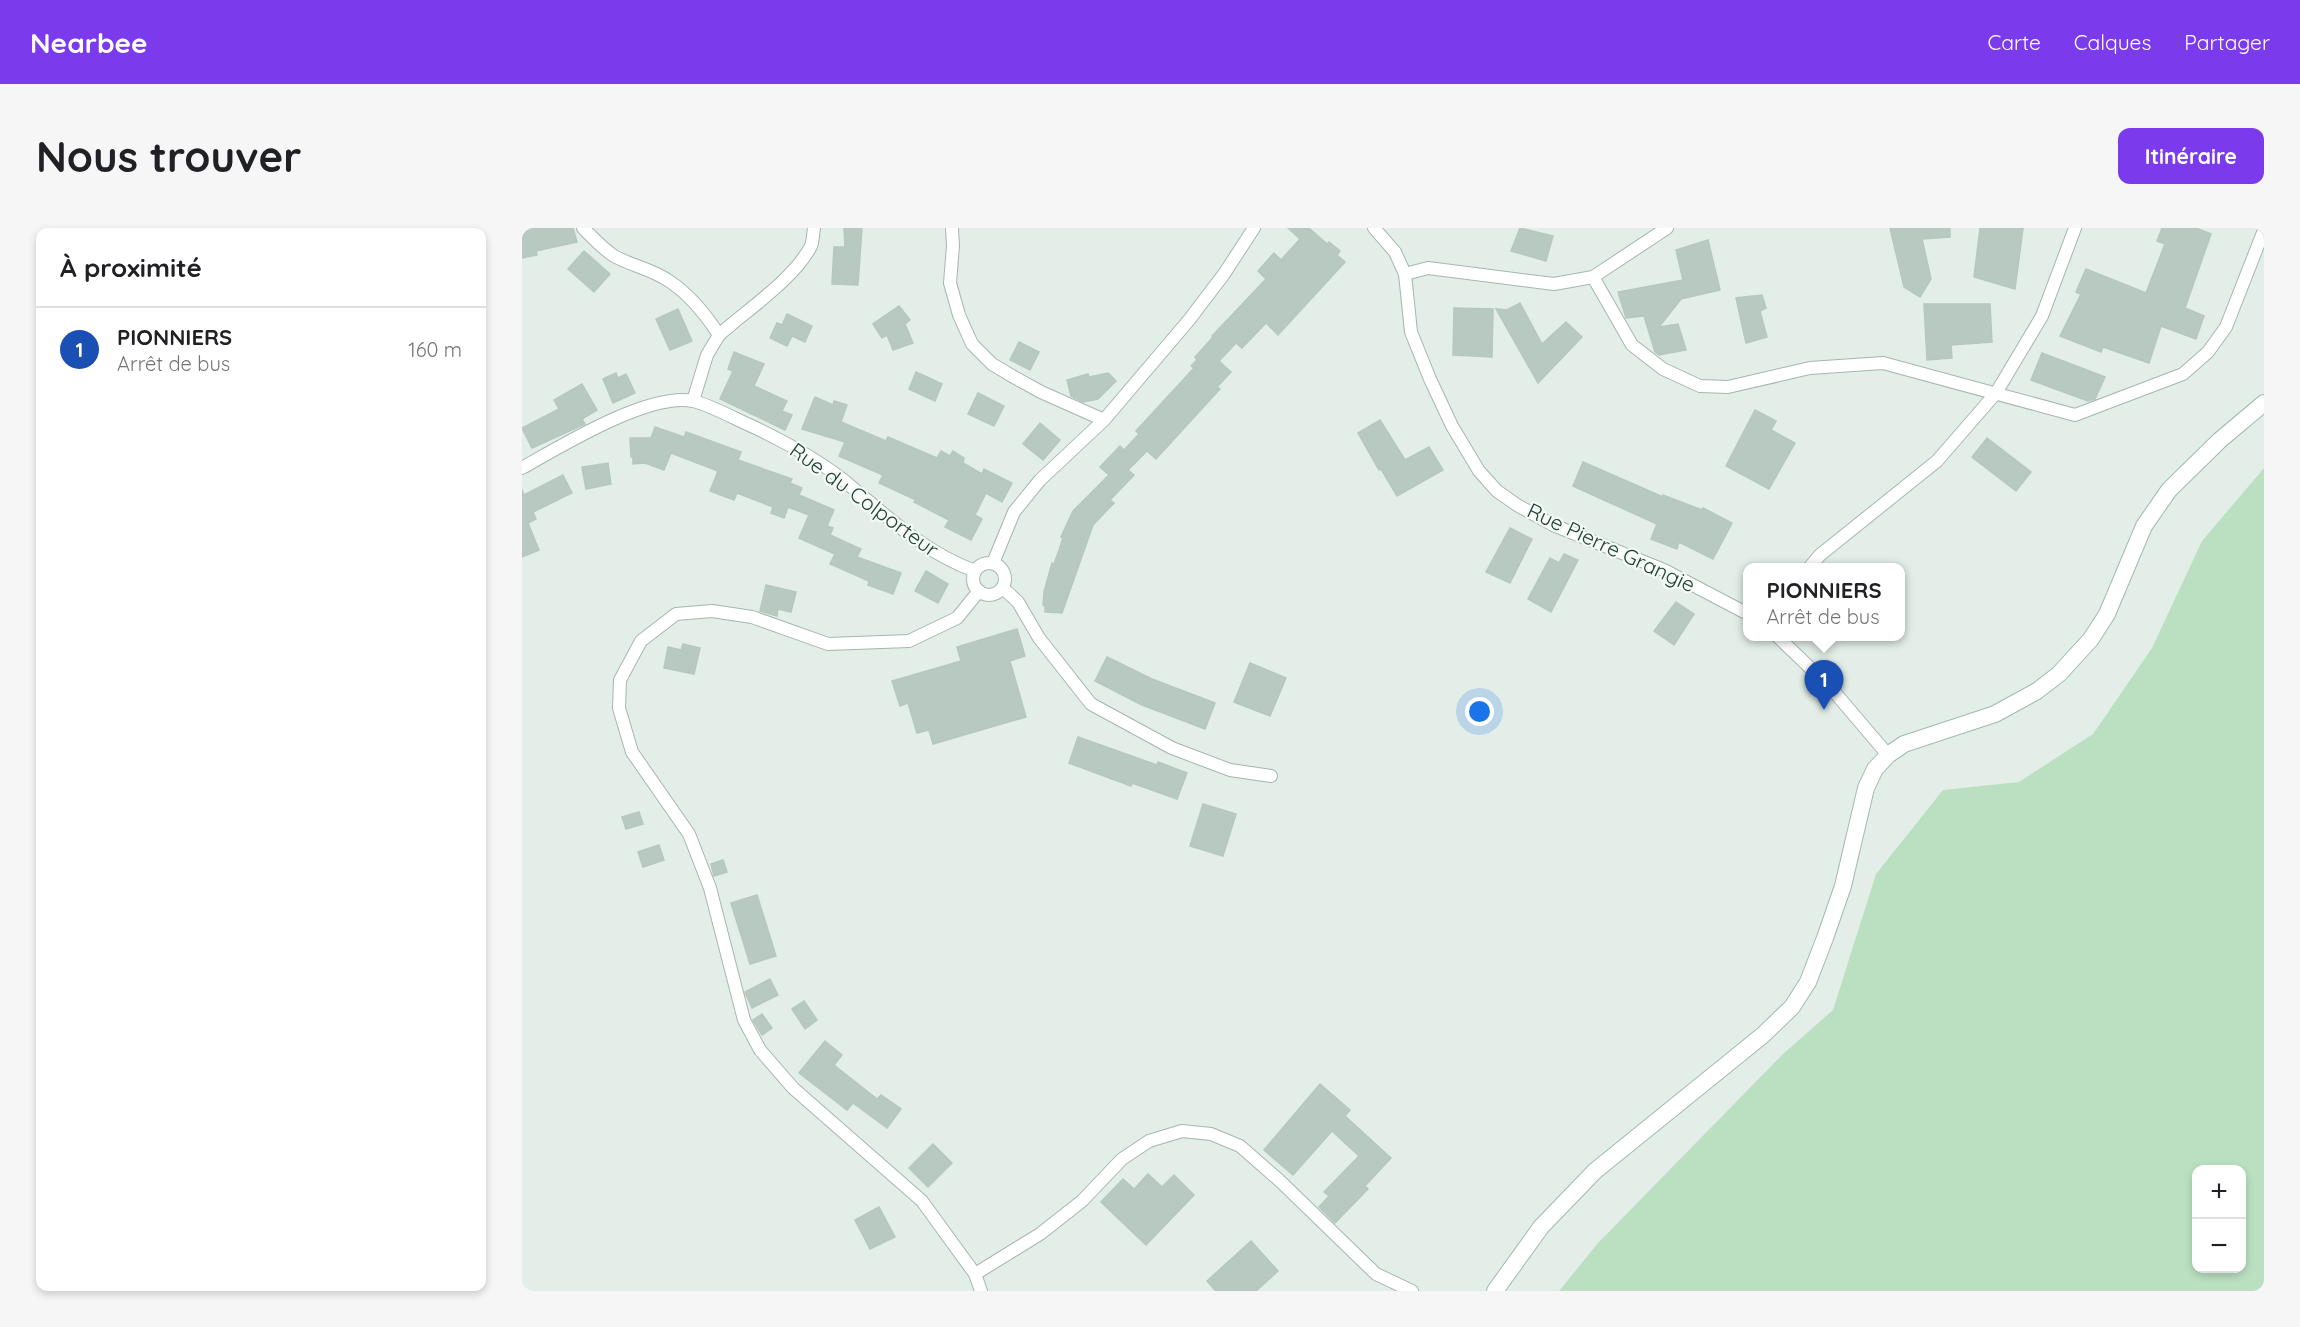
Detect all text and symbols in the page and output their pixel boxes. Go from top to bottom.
text: Nearbee [30,25,148,60]
text: Carte [1987,29,2041,55]
text: Calques [2074,29,2151,55]
text: Partager [2184,29,2270,55]
button: Itinéraire [2118,128,2264,184]
text: Nous trouver [36,130,301,183]
text: À proximité [60,251,202,284]
text: PIONNIERS [117,323,232,351]
text: 1 [76,337,83,362]
text: 160 m [408,337,462,362]
text: Arrêt de bus [117,351,230,376]
street label: Rue du Colporteur [785,436,944,562]
street label: Rue Pierre Grangie [1523,497,1700,597]
popup [1743,563,1905,641]
text: PIONNIERS [1766,576,1882,604]
text: Arrêt de bus [1766,604,1880,629]
pin: 1 [1804,660,1844,710]
your location [1465,697,1494,726]
map controls [2192,1165,2246,1273]
button: + [2192,1165,2246,1219]
button: − [2192,1219,2246,1273]

